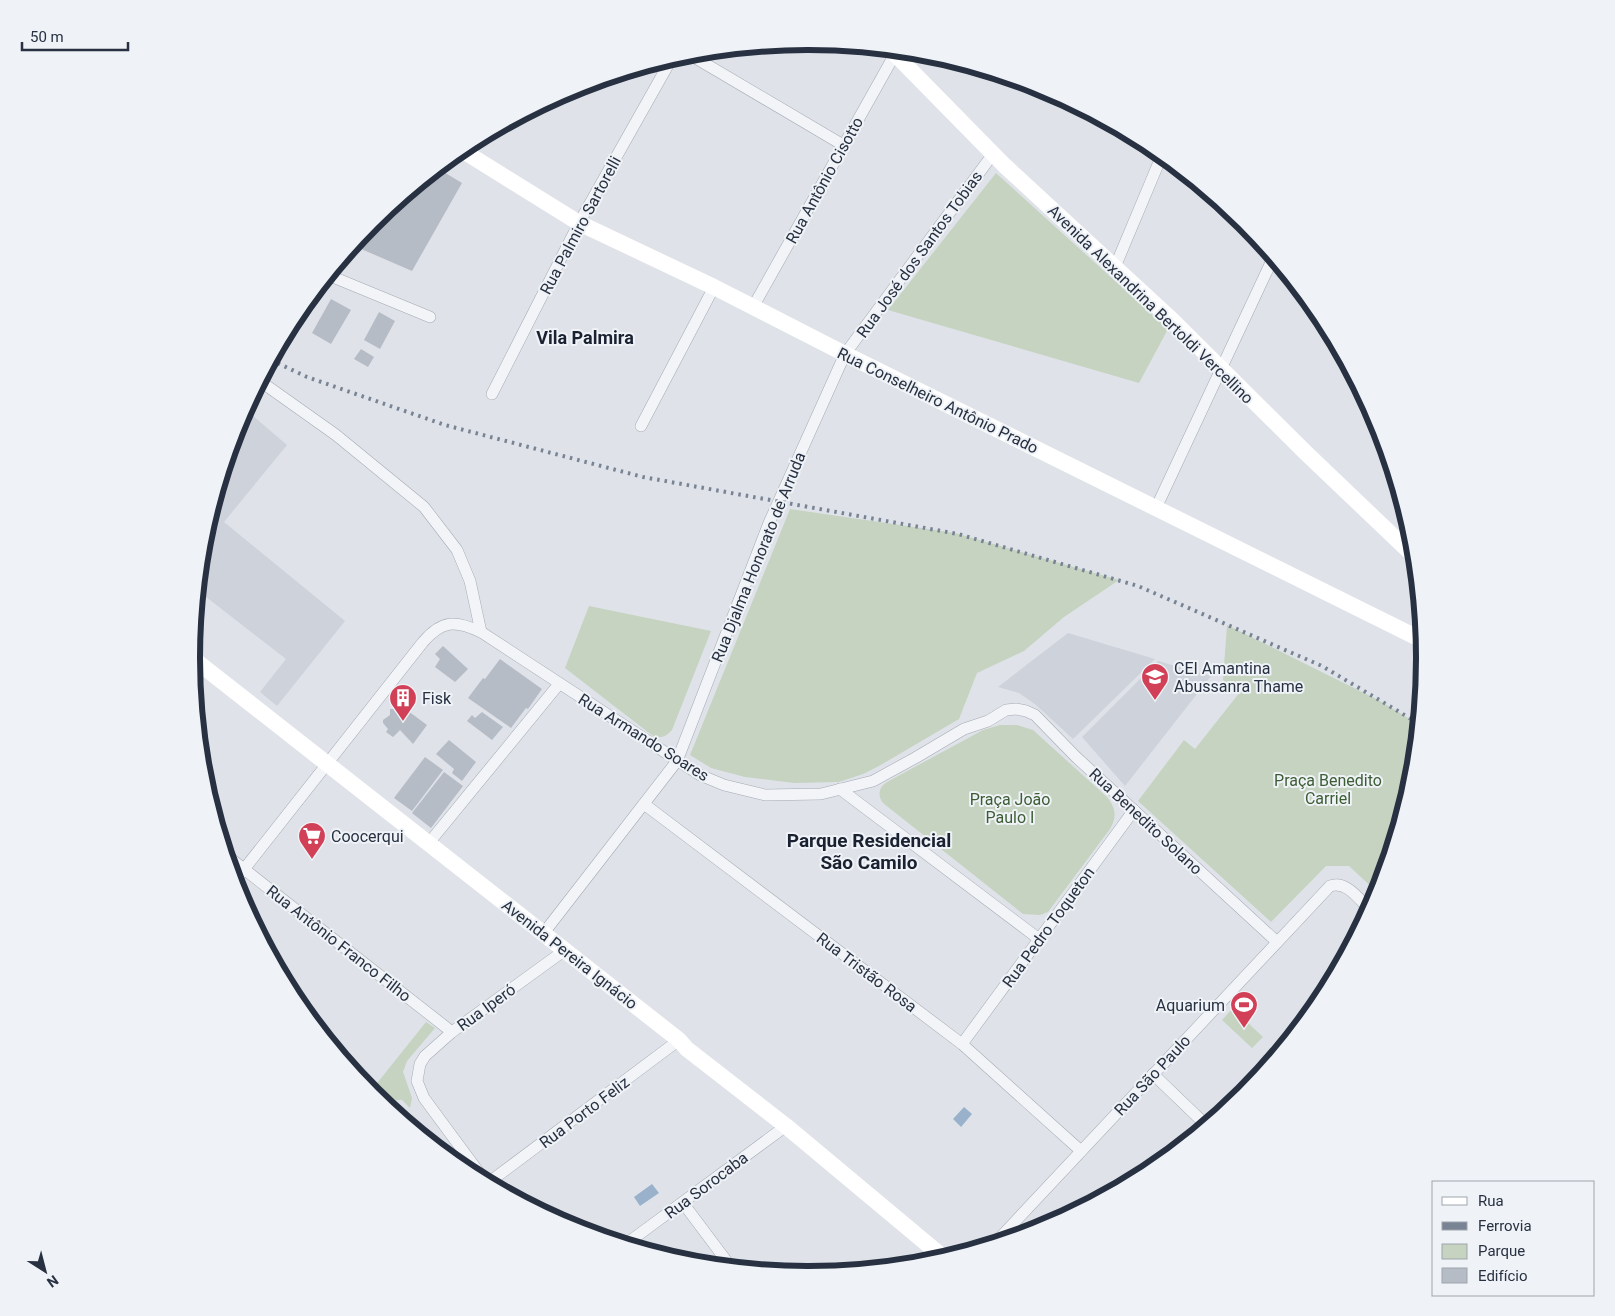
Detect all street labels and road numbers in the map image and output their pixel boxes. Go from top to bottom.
street label: Rua Antônio Cisotto [782,114,867,247]
street label: Rua Palmiro Sartorelli [536,153,625,298]
street label: Rua José dos Santos Tobias [853,167,986,341]
street label: Avenida Alexandrina Bertoldi Vercellino [1044,201,1257,408]
street label: Rua Conselheiro Antônio Prado [834,343,1041,457]
street label: Rua Djalma Honorato de Arruda [708,449,809,665]
street label: Rua Armando Soares [575,690,712,785]
street label: Rua Benedito Solano [1085,764,1206,879]
street label: Rua Pedro Toqueton [998,863,1098,991]
street label: Rua Antônio Franco Filho [263,881,415,1006]
street label: Avenida Pereira Ignácio [498,896,641,1013]
street label: Rua Tristão Rosa [813,929,921,1016]
street label: Rua Iperó [453,980,519,1035]
street label: Rua São Paulo [1110,1031,1195,1120]
street label: Rua Porto Feliz [536,1072,633,1152]
street label: Rua Sorocaba [661,1148,752,1223]

